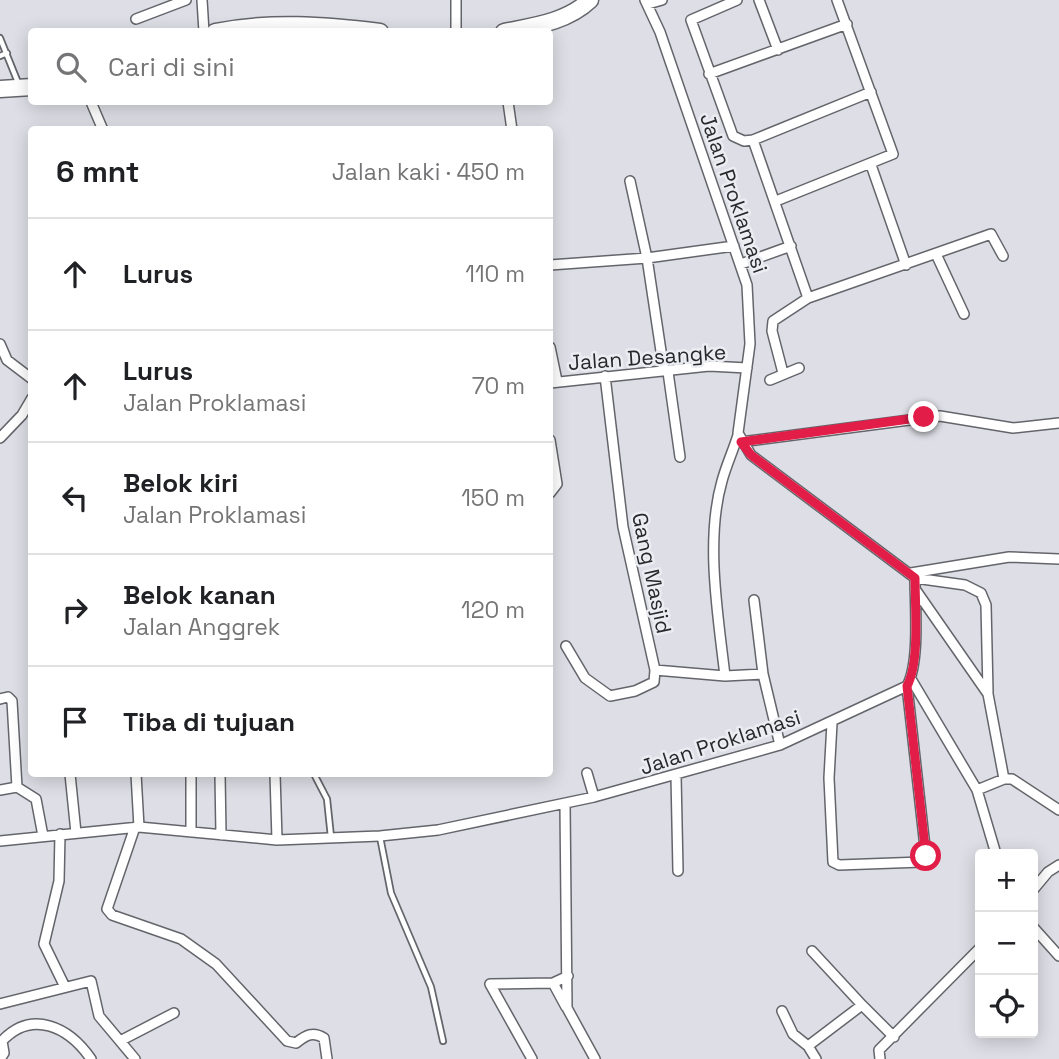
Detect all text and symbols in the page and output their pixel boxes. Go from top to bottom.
search box [28,28,553,105]
icon: search [52,48,90,86]
text: Cari di sini [108,50,235,84]
street label: Jalan Proklamasi [694,109,774,277]
text: 6 mnt [56,152,140,191]
text: Jalan kaki · 450 m [332,157,525,187]
icon: ahead [56,255,94,293]
text: Lurus [123,257,193,291]
text: 110 m [465,259,525,289]
street label: Jalan Desangke [567,338,727,376]
text: Lurus [123,354,193,388]
icon: ahead [56,367,94,405]
text: 70 m [472,371,525,401]
text: Jalan Proklamasi [123,388,306,418]
route end [908,401,939,432]
text: Belok kiri [123,466,238,500]
icon: left [56,479,94,517]
text: 150 m [461,483,525,513]
text: Jalan Proklamasi [123,500,306,530]
street label: Gang Masjid [626,510,678,636]
text: Belok kanan [123,578,276,612]
icon: right [56,591,94,629]
text: 120 m [461,595,525,625]
text: Jalan Anggrek [123,612,280,642]
icon: arrive [56,703,94,741]
street label: Jalan Proklamasi [636,703,804,781]
text: Tiba di tujuan [123,705,295,739]
route start [910,840,941,871]
map controls [975,849,1038,1038]
button: + [975,849,1038,912]
button: − [975,912,1038,975]
button: locate [975,975,1038,1038]

